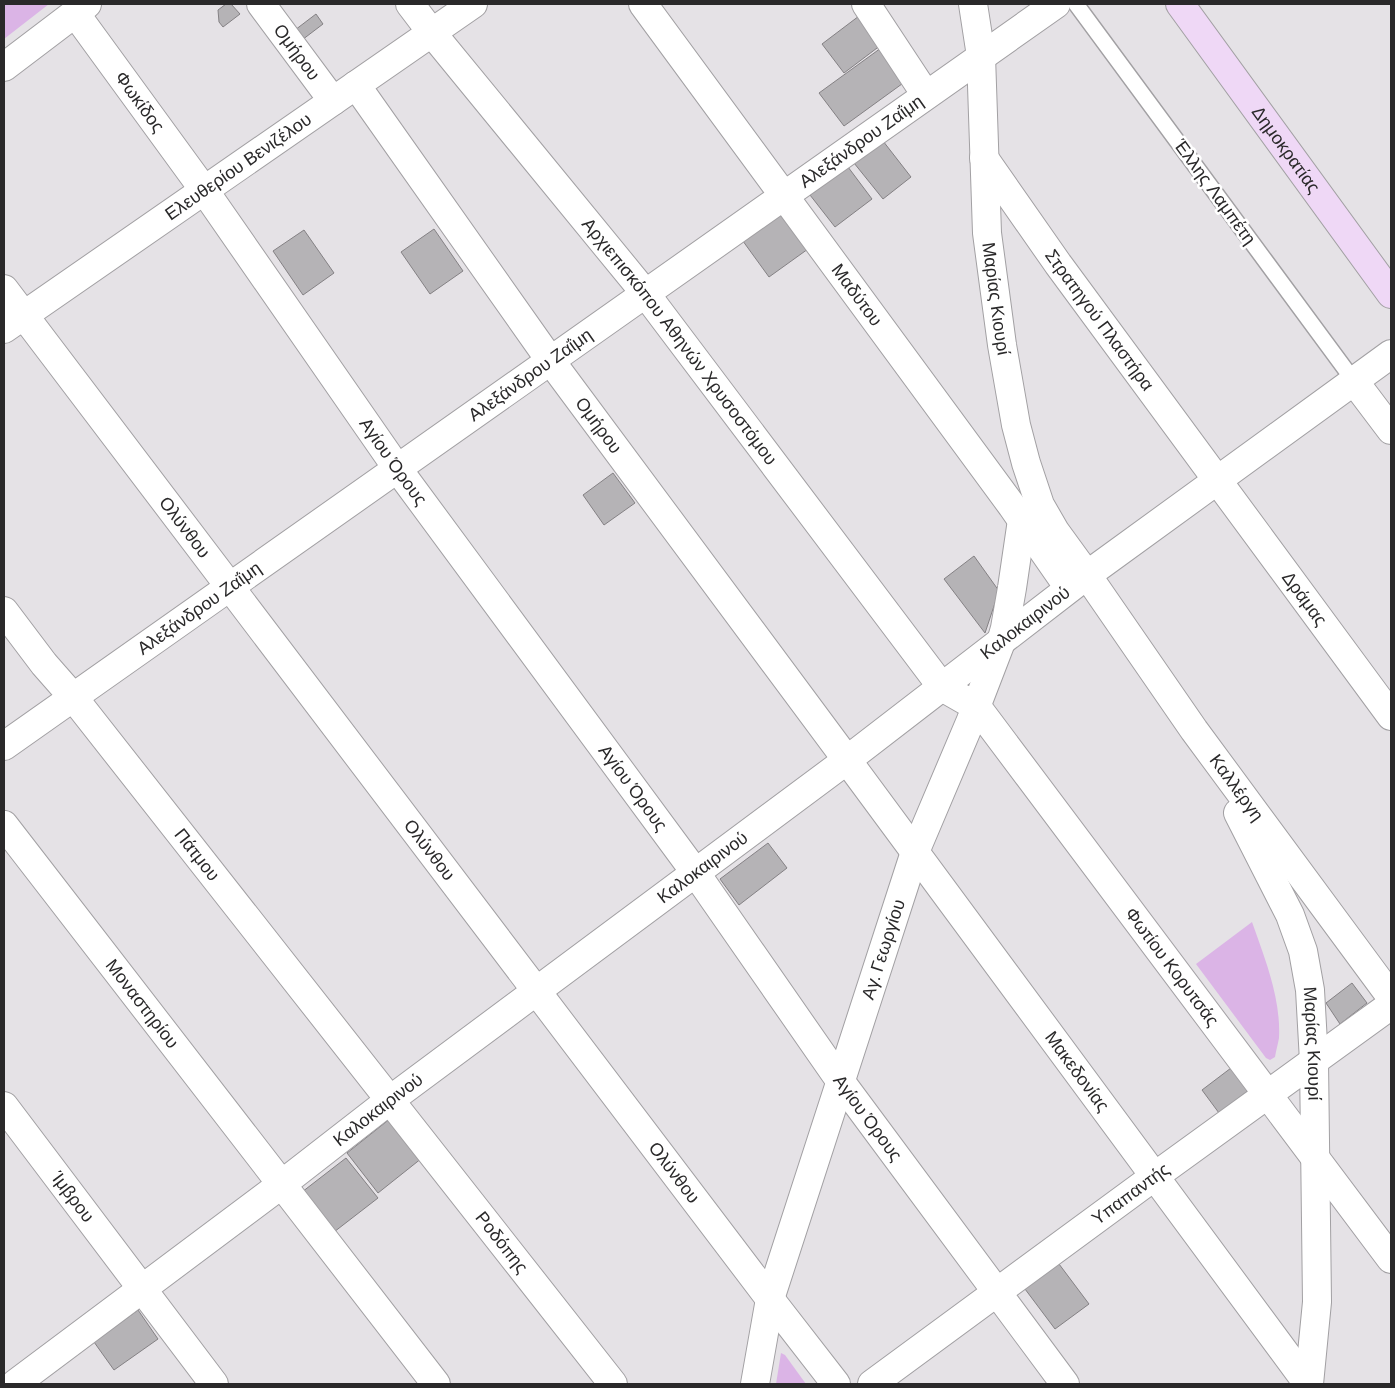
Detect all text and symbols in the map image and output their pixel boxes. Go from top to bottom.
street label: Ομήρου [268,19,326,85]
street label: Φωκίδος [109,66,170,138]
street label: Αλεξάνδρου Ζαΐμη [794,89,928,193]
street label: Δημοκρατίας [1246,101,1326,198]
street label: Ελευθερίου Βενιζέλου [160,107,316,226]
street label: Έλλης Λαμπέτη [1168,134,1261,250]
street label: Αρχιεπισκόπου Αθηνών Χρυσοστόμου [576,213,783,470]
street label: Μαρίας Κιουρί [976,241,1016,357]
street label: Στρατηγού Πλαστήρα [1039,245,1159,396]
street label: Μαδύτου [826,259,888,331]
street label: Αλεξάνδρου Ζαΐμη [463,323,597,427]
street label: Ομήρου [570,392,627,458]
street label: Αγίου Όρους [354,413,433,510]
street label: Ολύνθου [154,492,216,563]
street label: Αλεξάνδρου Ζαΐμη [132,556,266,660]
street label: Δράμας [1276,567,1333,631]
street label: Καλοκαιρινού [975,580,1075,665]
street label: Αγίου Όρους [593,740,673,836]
street label: Καλλέργη [1204,749,1269,826]
street label: Ολύνθου [398,814,461,886]
street label: Πάτμου [169,823,225,886]
street label: Καλοκαιρινού [652,826,753,909]
street label: Αγ. Γεωργίου [856,896,911,1003]
street label: Φωτίου Κορυτσάς [1119,902,1225,1031]
street label: Μοναστηρίου [100,954,184,1053]
street label: Μαρίας Κιουρί [1298,986,1326,1100]
street label: Μακεδονίας [1039,1026,1115,1117]
street label: Καλοκαιρινού [328,1068,428,1152]
street label: Αγίου Όρους [828,1070,908,1166]
street label: Ολύνθου [643,1137,705,1208]
street label: Υπαπαντής [1087,1157,1175,1230]
street label: Ίμβρου [45,1166,100,1227]
street label: Ροδόπης [470,1206,534,1278]

